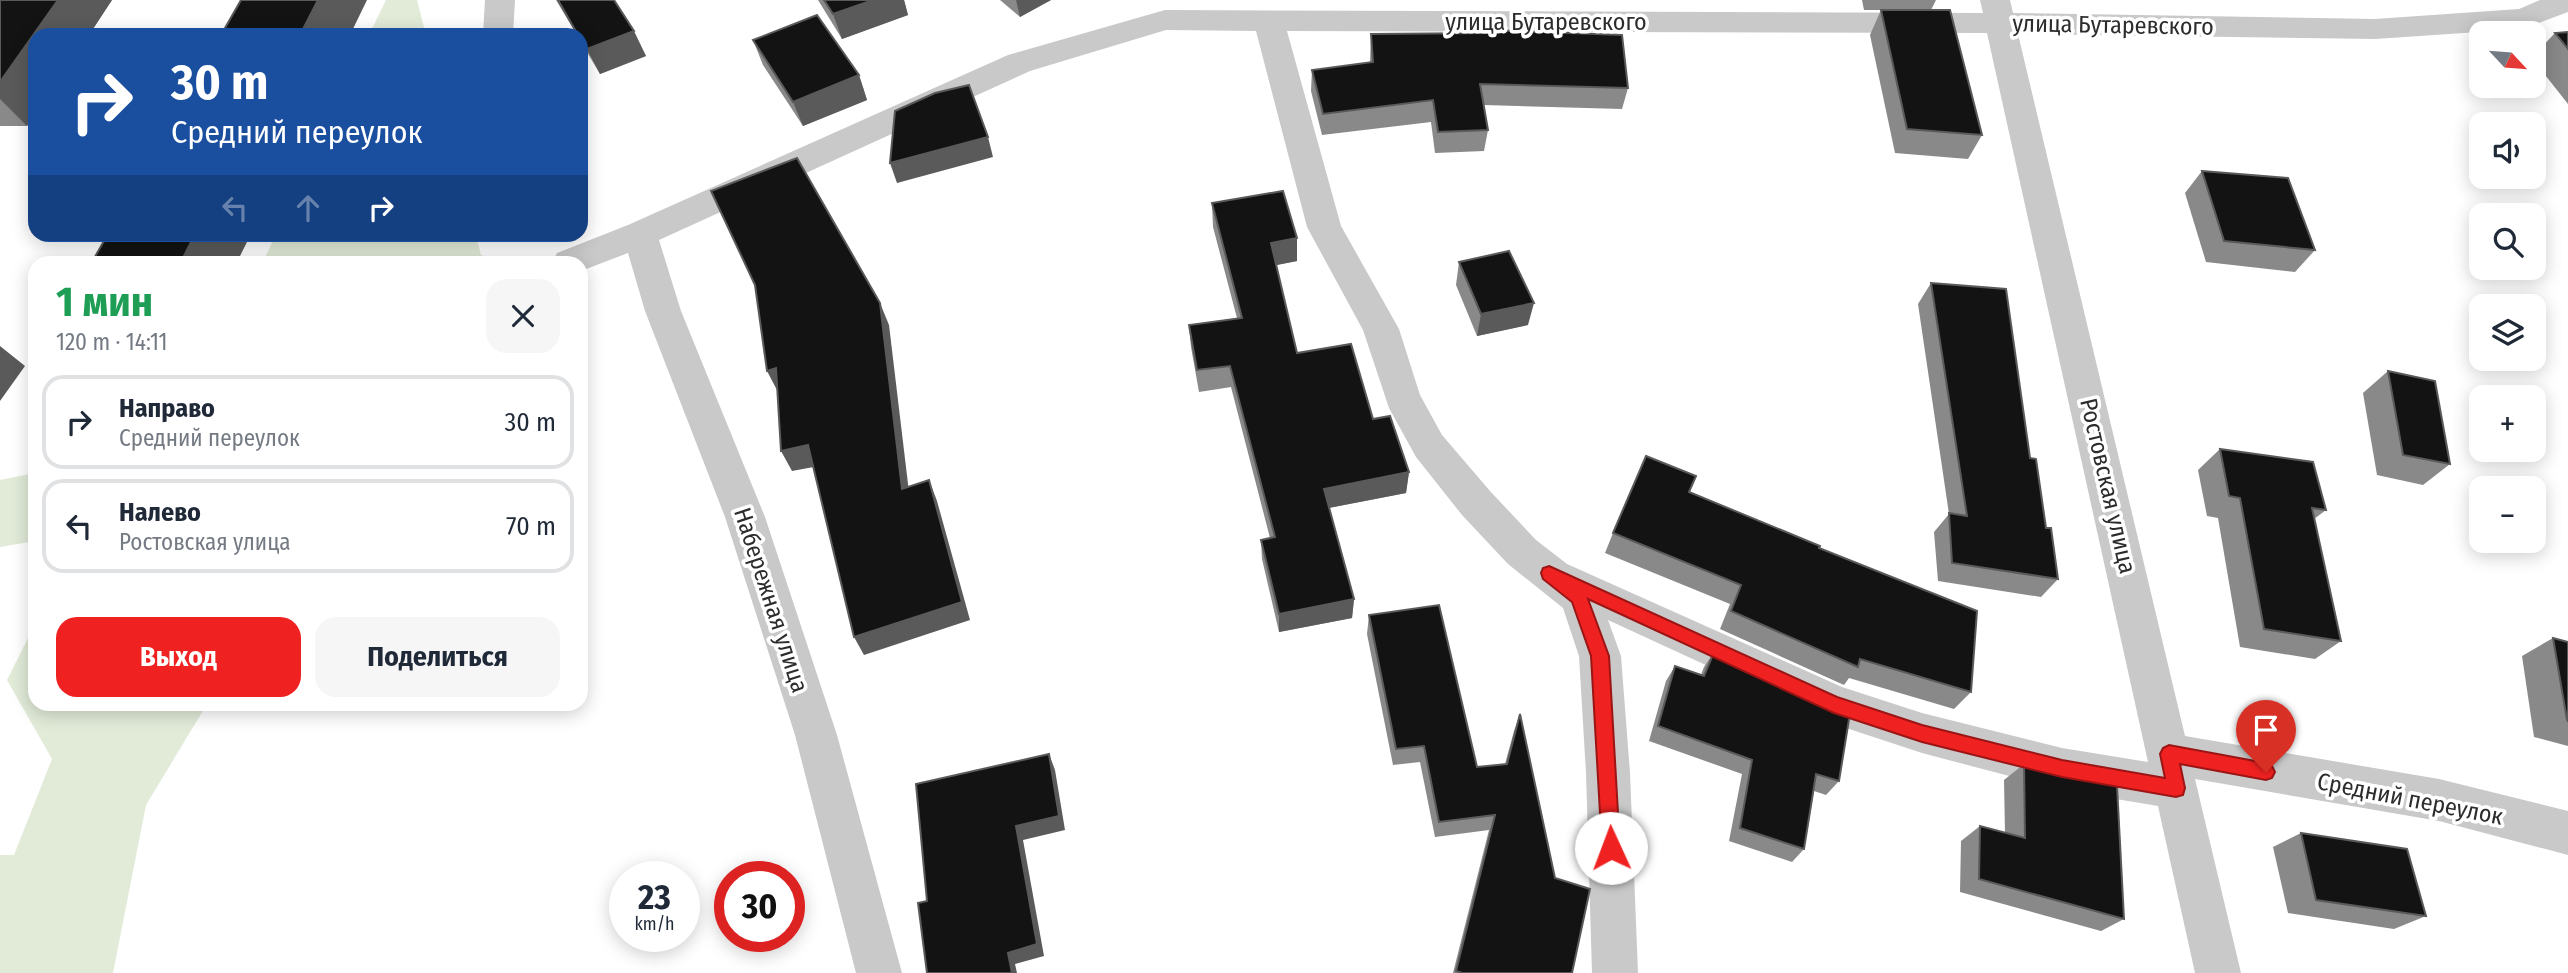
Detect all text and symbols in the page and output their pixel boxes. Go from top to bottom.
street label: улица Бутаревского [1445,8,1647,36]
street label: улица Бутаревского [2012,9,2214,41]
north arrow [2469,21,2546,98]
map controls [2469,21,2546,553]
text: 30 m [171,53,269,112]
icon: right [56,56,147,147]
button: sound [2469,112,2546,189]
text: Средний переулок [171,113,423,151]
icon: left [216,189,254,227]
icon: ahead [289,189,327,227]
icon: right [362,189,400,227]
button: search [2469,203,2546,280]
text: 1 мин [56,277,153,327]
button: close [486,279,560,353]
button: layers [2469,294,2546,371]
text: 120 m · 14:11 [56,328,168,356]
button: + [2469,385,2546,462]
text: Направо [119,393,215,424]
street label: Ростовская улица [2074,396,2142,576]
icon: right [60,403,98,441]
text: 30 m [505,407,556,438]
text: Средний переулок [119,424,300,452]
button: − [2469,476,2546,553]
text: Налево [119,497,201,528]
street label: Набережная улица [728,504,814,696]
icon: left [60,507,98,545]
text: 70 m [506,511,556,542]
text: Ростовская улица [119,528,291,556]
button: Выход [56,617,301,697]
button: Поделиться [315,617,560,697]
pin [2236,700,2296,772]
icon: arrive [2247,711,2285,749]
street label: Средний переулок [2315,767,2506,831]
position arrow [1574,811,1648,885]
speed limit sign: 30 [714,861,805,952]
text: 23 [638,876,671,918]
text: km/h [634,913,675,935]

